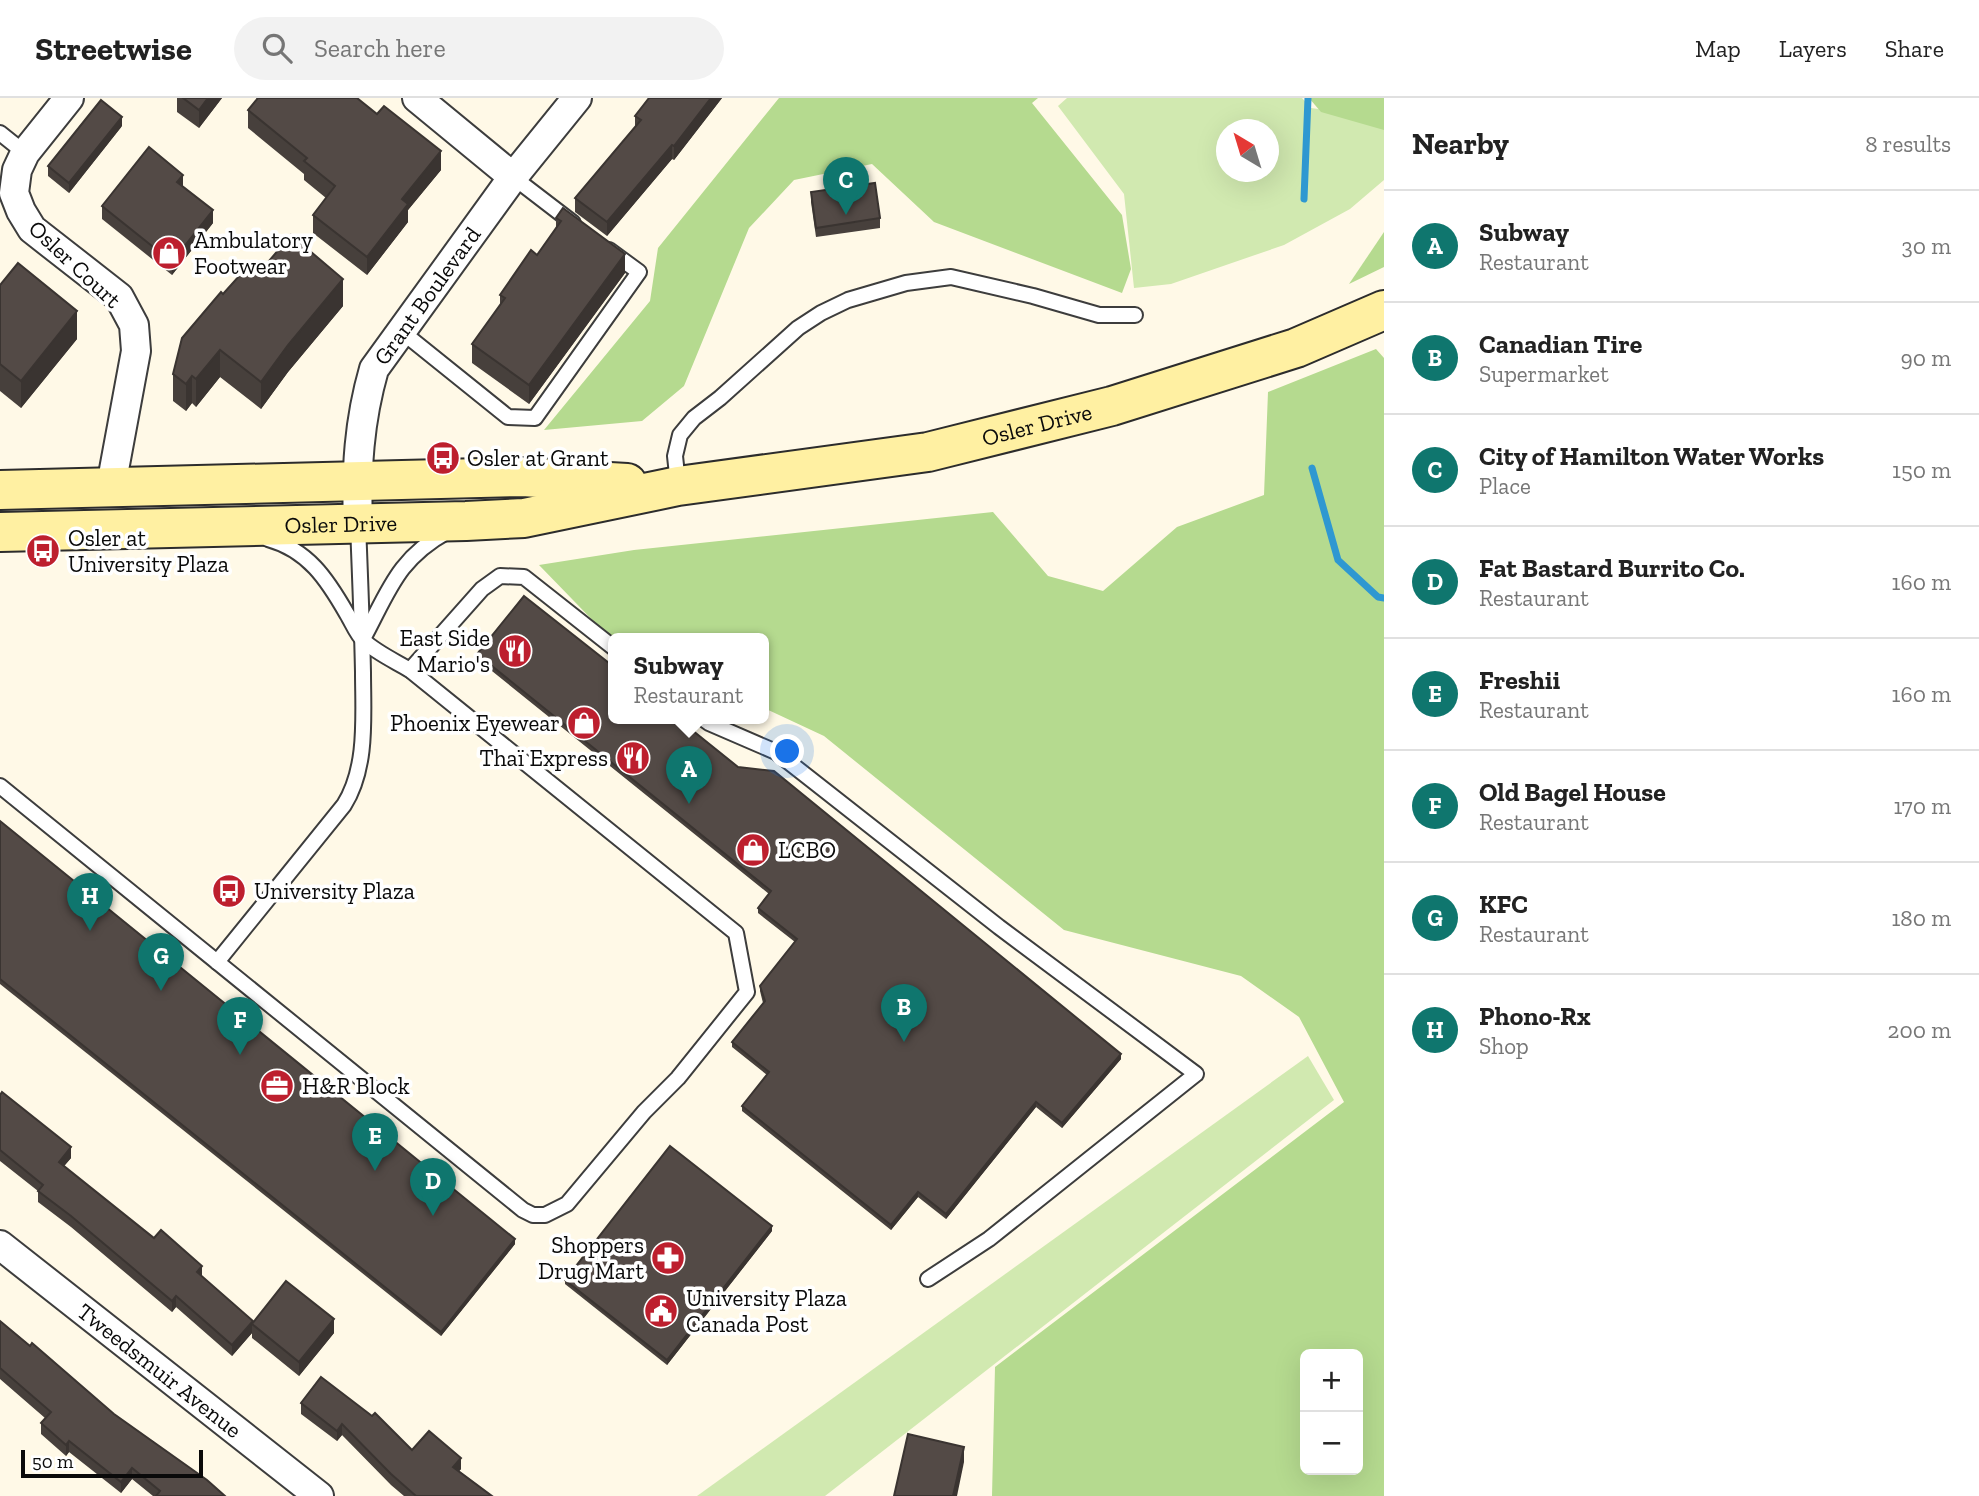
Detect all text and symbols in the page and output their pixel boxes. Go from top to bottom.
search box [234,17,724,80]
text: Streetwise [35,29,192,68]
icon: search [258,29,296,67]
text: Search here [314,32,446,64]
text: Map [1695,34,1741,63]
text: Layers [1779,34,1847,63]
text: Share [1885,34,1944,63]
north arrow [1216,119,1279,182]
text: Nearby [1412,126,1509,162]
text: 8 results [1865,130,1951,158]
pin: C [823,157,869,215]
street label: Osler Court [23,214,127,314]
text: Subway [1479,216,1569,248]
street label: Grant Boulevard [368,221,487,370]
place label: Ambulatory Footwear [194,226,313,280]
text: A [1427,232,1443,260]
text: 30 m [1901,232,1951,260]
shop icon: Ambulatory Footwear [150,234,188,272]
text: Restaurant [1479,248,1589,276]
text: Canadian Tire [1479,328,1642,360]
text: B [1428,344,1442,372]
text: 90 m [1900,344,1951,372]
text: Supermarket [1479,360,1609,388]
street label: Osler Drive [979,398,1095,452]
bus stop icon: Osler at Grant [424,439,462,477]
text: City of Hamilton Water Works [1479,440,1824,472]
place label: Osler at Grant [467,444,609,472]
text: C [1428,456,1442,484]
text: 150 m [1892,456,1951,484]
text: Place [1479,472,1531,500]
street label: Osler Drive [284,509,397,539]
place label: Osler at University Plaza [68,524,229,578]
bus stop icon: Osler at University Plaza [24,532,62,570]
text: Fat Bastard Burrito Co. [1479,552,1745,584]
text: D [1427,568,1443,596]
text: 160 m [1892,568,1951,596]
text: Restaurant [1479,584,1589,612]
place label: East Side Mario's [399,624,490,678]
restaurant icon: East Side Mario's [496,632,534,670]
popup [608,633,769,724]
text: Subway [634,649,724,681]
text: Freshii [1479,664,1560,696]
text: E [1428,680,1442,708]
text: 160 m [1892,680,1951,708]
text: Restaurant [634,681,743,709]
text: Restaurant [1479,696,1589,724]
shop icon: Phoenix Eyewear [565,704,603,742]
place label: Phoenix Eyewear [390,709,560,737]
your location [770,734,804,768]
restaurant icon: Thaï Express [614,739,652,777]
place label: Thaï Express [479,744,608,772]
pin: A [666,746,712,804]
text: Old Bagel House [1479,776,1666,808]
text: F [1428,792,1442,820]
text: 170 m [1893,792,1951,820]
text: Restaurant [1479,808,1589,836]
shop icon: LCBO [734,831,772,869]
place label: LCBO [778,836,836,864]
bus stop icon: University Plaza [210,872,248,910]
pin: H [67,873,113,931]
place label: University Plaza [254,877,415,905]
text: KFC [1479,888,1528,920]
text: G [1427,904,1443,932]
text: 180 m [1891,904,1951,932]
text: Restaurant [1479,920,1589,948]
pin: G [138,933,184,991]
pin: B [881,984,927,1042]
pin: F [217,997,263,1055]
text: Phono-Rx [1479,1000,1591,1032]
text: H [1426,1016,1444,1044]
text: 200 m [1888,1016,1951,1044]
text: Shop [1479,1032,1529,1060]
office icon: H&R Block [258,1067,296,1105]
place label: H&R Block [302,1072,410,1100]
pin: E [352,1113,398,1171]
pin: D [410,1158,456,1216]
place label: Shoppers Drug Mart [538,1231,644,1285]
pharmacy icon: Shoppers Drug Mart [649,1239,687,1277]
place label: University Plaza Canada Post [686,1284,847,1338]
public building icon: University Plaza Canada Post [642,1292,680,1330]
street label: Tweedsmuir Avenue [72,1297,247,1444]
map controls [1300,1349,1363,1475]
button: + [1300,1349,1363,1412]
button: − [1300,1412,1363,1475]
scale bar [21,1447,203,1479]
text: 50 m [32,1450,73,1473]

